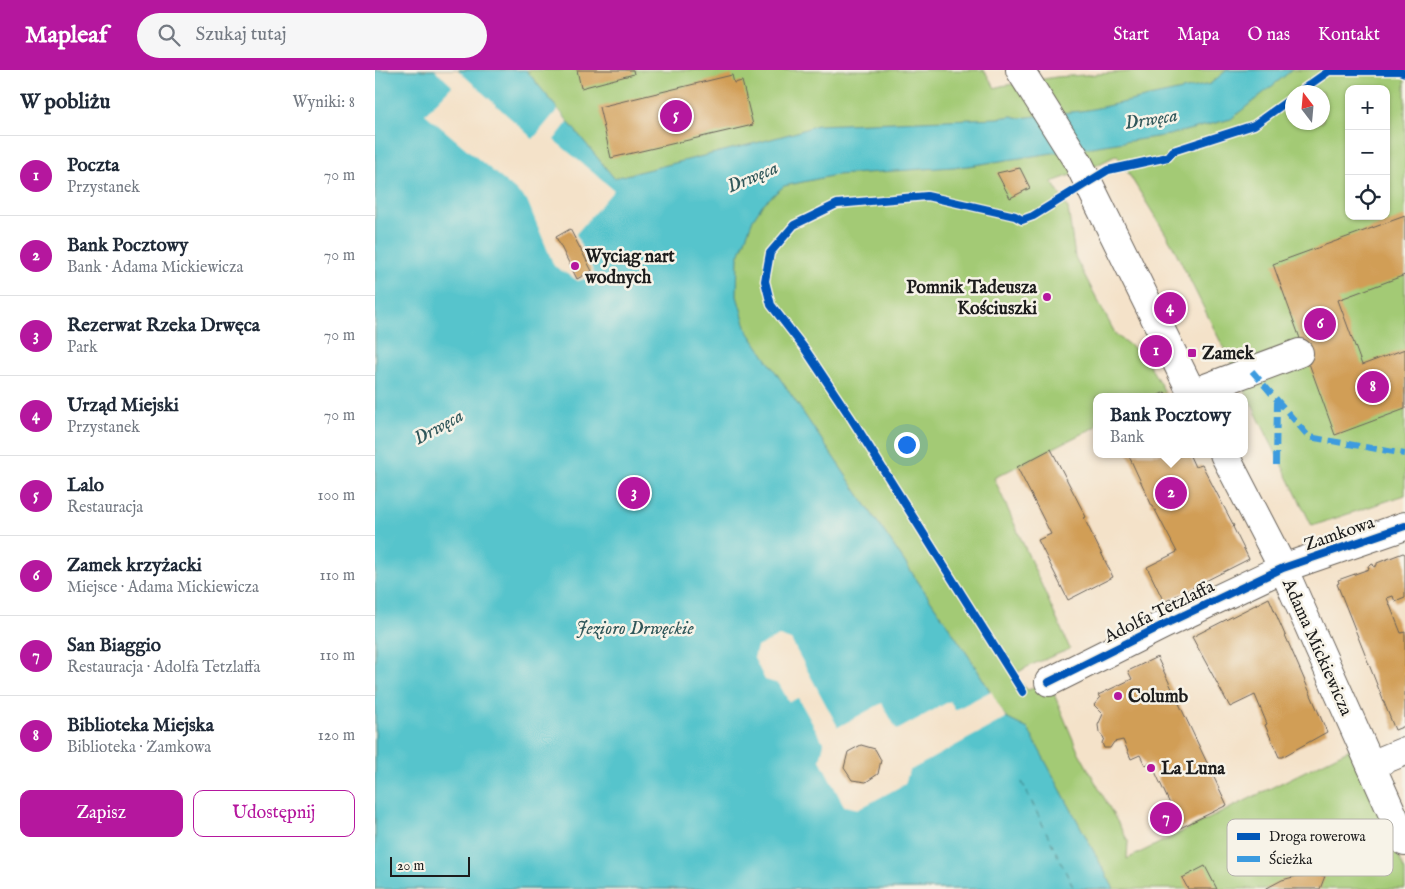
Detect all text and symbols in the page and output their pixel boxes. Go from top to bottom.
search box [137,13,487,58]
text: Mapleaf [25,20,107,51]
icon: search [155,21,183,49]
text: Szukaj tutaj [195,23,286,47]
text: Start [1113,24,1149,47]
text: Mapa [1177,24,1220,47]
text: O nas [1248,24,1290,47]
text: Kontakt [1318,24,1380,47]
north arrow [1285,85,1330,130]
map controls [1345,85,1390,220]
button: + [1345,85,1390,130]
text: W pobliżu [20,89,110,116]
text: Wyniki: 8 [292,93,355,113]
pin: 5 [660,97,692,135]
water label: Drwęca [1123,104,1179,136]
button: − [1345,130,1390,175]
text: Poczta [67,154,120,178]
water label: Drwęca [724,156,782,199]
text: 1 [33,166,39,186]
text: 70 m [324,166,355,186]
button: locate [1345,175,1390,220]
text: Przystanek [67,178,140,198]
text: Bank Pocztowy [67,234,188,258]
text: 2 [32,246,40,266]
text: 70 m [324,246,355,266]
place label: Wyciąg nart wodnych [584,246,676,290]
text: Bank · Adama Mickiewicza [67,258,243,278]
marker: Wyciąg nart wodnych [569,260,581,272]
place label: Pomnik Tadeusza Kościuszki [906,277,1038,321]
pin: 4 [1154,289,1186,327]
marker: Pomnik Tadeusza Kościuszki [1041,291,1053,303]
pin: 6 [1304,305,1336,343]
text: Rezerwat Rzeka Drwęca [67,314,260,338]
text: 3 [33,326,39,346]
text: 70 m [324,326,355,346]
pin: 1 [1140,332,1172,370]
text: Park [67,338,97,358]
place label: Zamek [1202,343,1256,366]
marker: Zamek [1186,347,1198,359]
pin: 8 [1357,368,1389,406]
popup [1093,393,1248,458]
text: Urząd Miejski [67,394,179,418]
water label: Drwęca [410,404,468,451]
text: Bank Pocztowy [1110,404,1231,428]
text: 4 [32,406,40,426]
text: 70 m [324,406,355,426]
text: Przystanek [67,418,140,438]
text: Bank [1110,428,1144,448]
your location [894,432,920,458]
text: Lalo [67,474,104,498]
pin: 3 [618,474,650,512]
pin: 2 [1155,474,1187,512]
text: 5 [33,486,39,506]
text: 100 m [318,486,355,506]
text: Restauracja [67,498,143,518]
street label: Zamkowa [1301,512,1378,557]
text: Zamek krzyżacki [67,554,202,578]
text: 6 [33,566,39,586]
text: 110 m [319,566,355,586]
street label: Adama Mickiewicza [1276,575,1357,720]
street label: Adolfa Tetzlaffa [1100,576,1219,649]
text: Miejsce · Adama Mickiewicza [67,578,259,598]
water label: Jezioro Drwęckie [576,617,694,641]
text: San Biaggio [67,634,161,658]
text: 7 [32,646,40,666]
text: 110 m [319,646,355,666]
text: Restauracja · Adolfa Tetzlaffa [67,658,260,678]
place label: Columb [1128,686,1189,709]
marker: Columb [1112,690,1124,702]
text: Biblioteka Miejska [67,714,214,738]
text: 8 [33,726,39,746]
text: 120 m [318,726,355,746]
text: Biblioteka · Zamkowa [67,738,211,758]
place label: La Luna [1161,758,1226,781]
marker: La Luna [1145,762,1157,774]
button: Zapisz [20,790,183,837]
button: Udostępnij [193,790,355,837]
pin: 7 [1150,799,1182,837]
legend [1227,819,1393,876]
text: Droga rowerowa [1269,828,1366,846]
text: Ścieżka [1269,850,1313,869]
scale bar [390,854,470,877]
text: 20 m [397,857,424,875]

